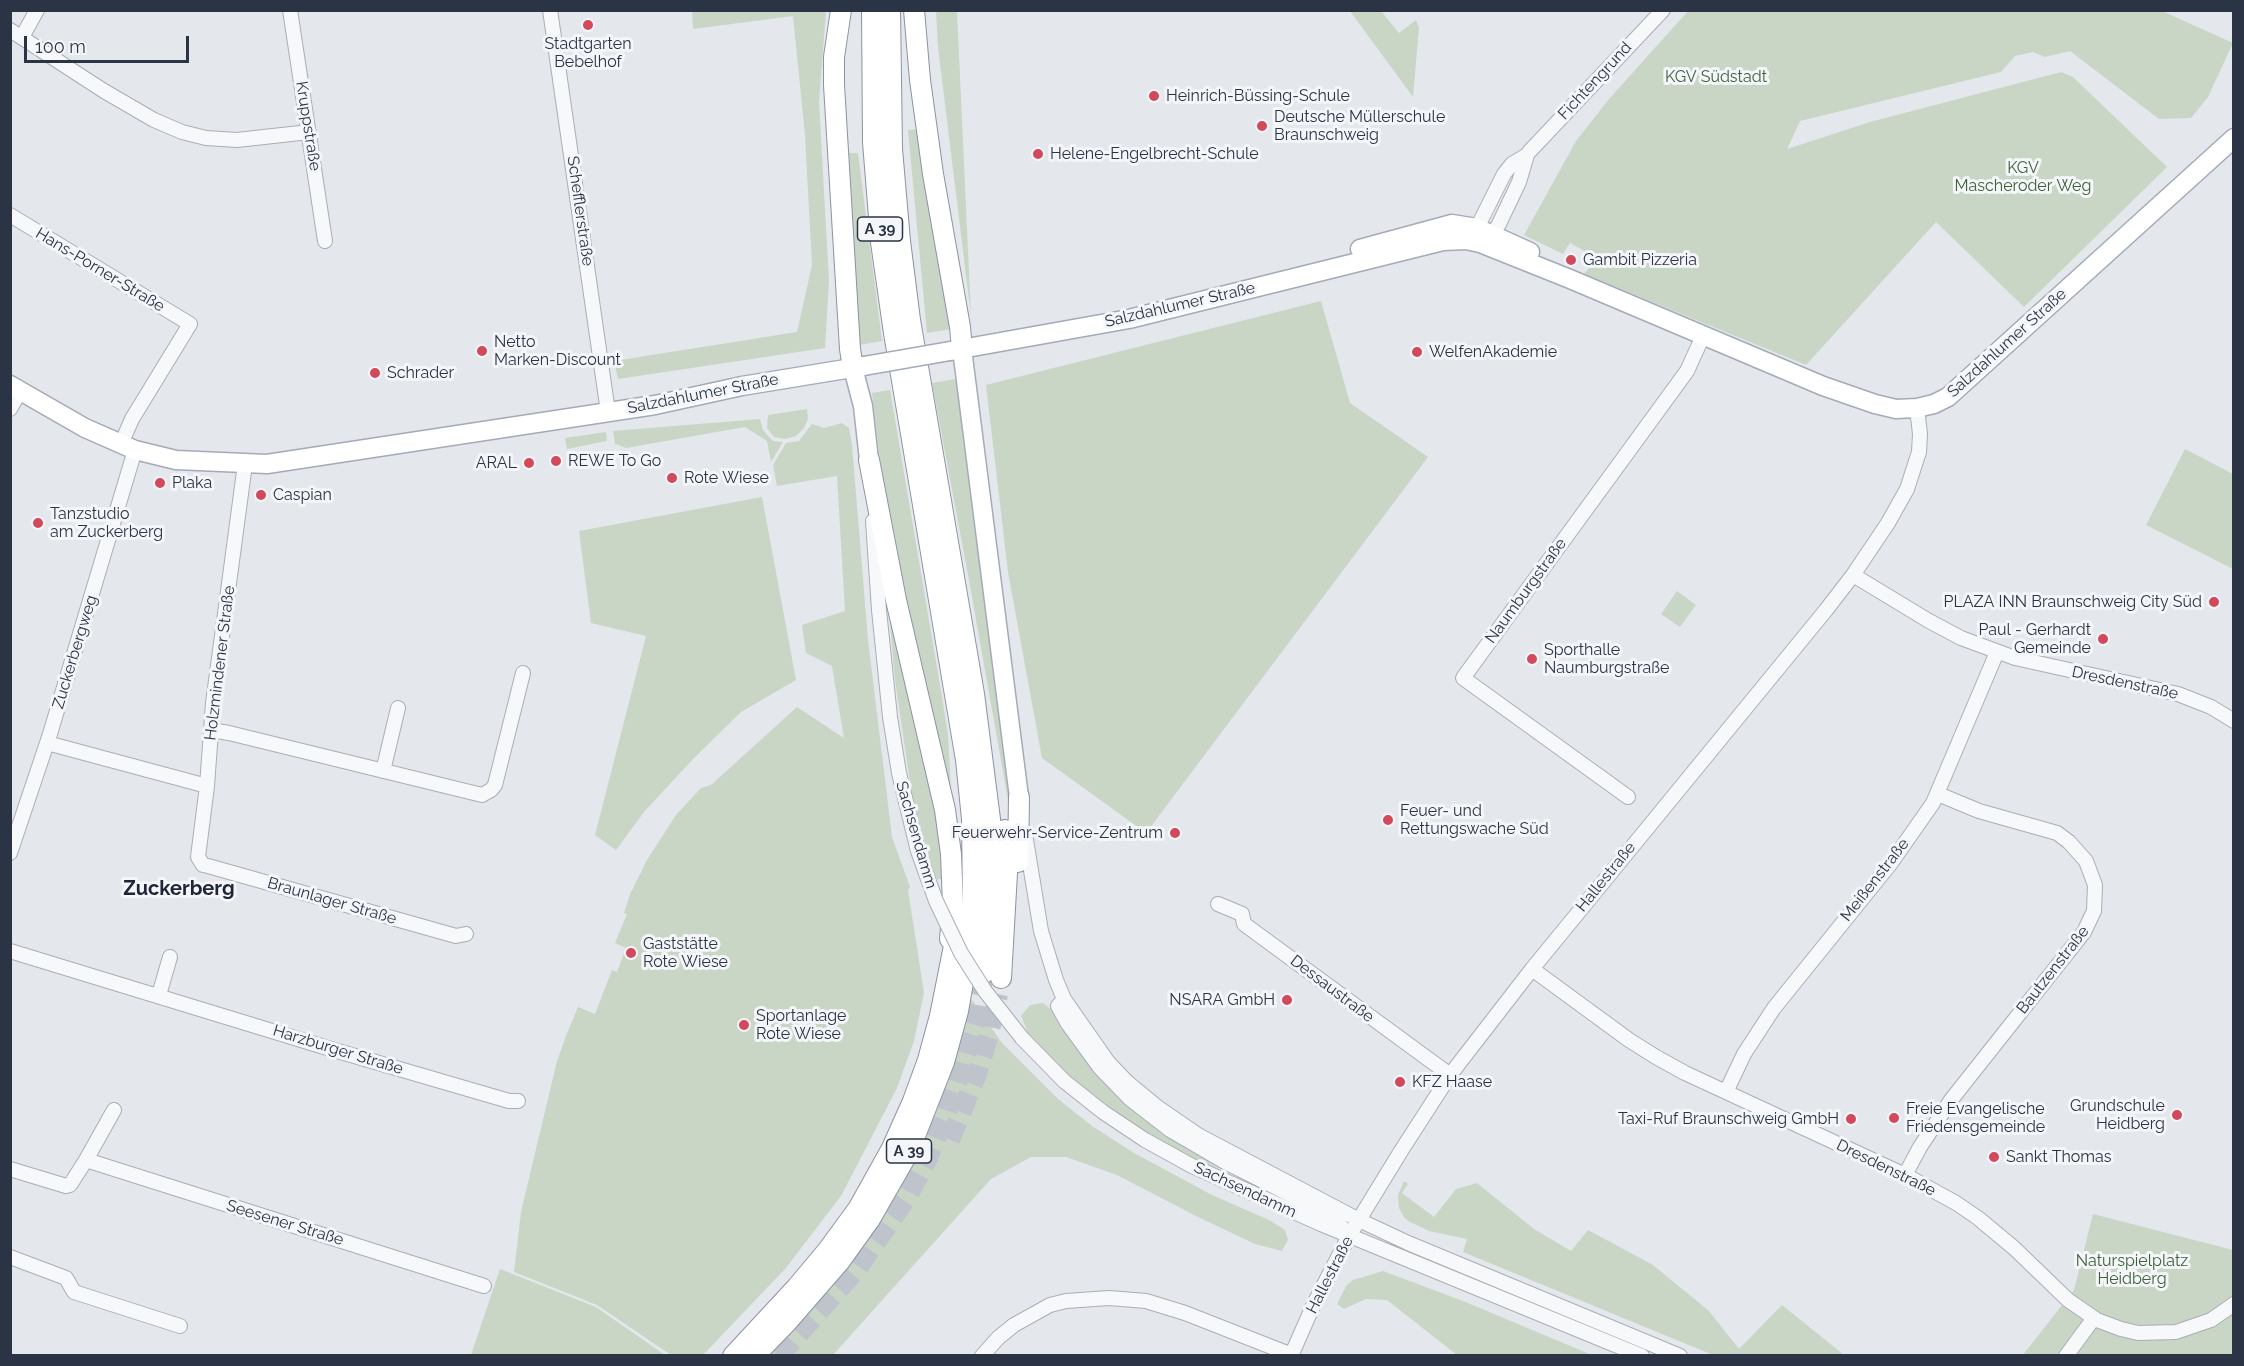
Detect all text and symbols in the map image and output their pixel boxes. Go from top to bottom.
marker: Stadtgarten Bebelhof [581,18,595,32]
scale bar [27,24,192,62]
place label: Stadtgarten Bebelhof [545,34,631,72]
text: 100 m [35,36,86,57]
street label: Fichtengrund [1554,38,1636,124]
park label: KGV Südstadt [1665,67,1767,87]
street label: Kruppstraße [291,80,325,172]
place label: Heinrich-Büssing-Schule [1166,86,1350,106]
marker: Heinrich-Büssing-Schule [1147,89,1161,103]
place label: Deutsche Müllerschule Braunschweig [1274,107,1445,145]
marker: Deutsche Müllerschule Braunschweig [1255,119,1269,133]
place label: Helene-Engelbrecht-Schule [1050,144,1259,164]
marker: Helene-Engelbrecht-Schule [1031,147,1045,161]
street label: Schefflerstraße [563,155,597,267]
park label: KGV Mascheroder Weg [1955,158,2091,196]
road number: A 39 [858,217,902,241]
street label: Hans-Porner-Straße [32,224,168,316]
place label: Gambit Pizzeria [1583,250,1697,270]
marker: Gambit Pizzeria [1564,253,1578,267]
street label: Salzdahlumer Straße [1103,278,1257,332]
street label: Salzdahlumer Straße [1944,284,2070,402]
place label: Netto Marken-Discount [494,332,621,370]
place label: WelfenAkademie [1429,342,1557,362]
marker: Netto Marken-Discount [475,344,489,358]
marker: WelfenAkademie [1410,345,1424,359]
place label: Schrader [387,363,454,383]
marker: Schrader [368,366,382,380]
street label: Salzdahlumer Straße [626,370,780,418]
place label: REWE To Go [568,451,661,471]
place label: ARAL [476,453,517,473]
marker: REWE To Go [549,454,563,468]
marker: ARAL [522,456,536,470]
place label: Rote Wiese [684,468,769,488]
marker: Rote Wiese [665,471,679,485]
place label: Plaka [172,473,212,493]
marker: Plaka [153,476,167,490]
place label: Caspian [273,485,332,505]
marker: Caspian [254,488,268,502]
place label: Tanzstudio am Zuckerberg [50,504,163,542]
marker: Tanzstudio am Zuckerberg [31,516,45,530]
street label: Naumburgstraße [1481,535,1571,647]
street label: Holzmindener Straße [201,584,239,742]
place label: PLAZA INN Braunschweig City Süd [1943,592,2202,612]
street label: Zuckerbergweg [49,593,101,711]
marker: PLAZA INN Braunschweig City Süd [2207,595,2221,609]
place label: Paul - Gerhardt Gemeinde [1978,620,2091,658]
marker: Paul - Gerhardt Gemeinde [2096,632,2110,646]
place label: Sporthalle Naumburgstraße [1544,640,1669,678]
marker: Sporthalle Naumburgstraße [1525,652,1539,666]
street label: Dresdenstraße [2070,662,2180,704]
street label: Sachsendamm [891,779,941,891]
place label: Feuer- und Rettungswache Süd [1400,801,1549,839]
marker: Feuer- und Rettungswache Süd [1381,813,1395,827]
place label: Feuerwehr-Service-Zentrum [952,823,1163,843]
marker: Feuerwehr-Service-Zentrum [1168,826,1182,840]
street label: Meißenstraße [1837,835,1913,925]
street label: Hallestraße [1572,838,1640,916]
street label: Braunlager Straße [265,873,399,929]
district label: Zuckerberg [123,877,235,901]
street label: Bautzenstraße [2013,922,2093,1018]
place label: Gaststätte Rote Wiese [643,934,728,972]
marker: Gaststätte Rote Wiese [624,946,638,960]
street label: Dessaustraße [1286,951,1378,1027]
place label: NSARA GmbH [1169,990,1275,1010]
marker: NSARA GmbH [1280,993,1294,1007]
place label: Sportanlage Rote Wiese [756,1006,846,1044]
marker: Sportanlage Rote Wiese [737,1018,751,1032]
street label: Harzburger Straße [271,1021,405,1079]
place label: KFZ Haase [1412,1072,1492,1092]
marker: KFZ Haase [1393,1075,1407,1089]
place label: Grundschule Heidberg [2070,1096,2165,1134]
place label: Freie Evangelische Friedensgemeinde [1906,1099,2045,1137]
marker: Grundschule Heidberg [2170,1108,2184,1122]
place label: Taxi-Ruf Braunschweig GmbH [1618,1109,1839,1129]
marker: Freie Evangelische Friedensgemeinde [1887,1111,1901,1125]
marker: Taxi-Ruf Braunschweig GmbH [1844,1112,1858,1126]
street label: Dresdenstraße [1833,1136,1939,1200]
road number: A 39 [886,1139,932,1163]
place label: Sankt Thomas [2006,1147,2111,1167]
marker: Sankt Thomas [1987,1150,2001,1164]
street label: Sachsendamm [1191,1158,1299,1222]
street label: Seesener Straße [224,1196,346,1250]
street label: Hallestraße [1302,1233,1358,1317]
park label: Naturspielplatz Heidberg [2076,1251,2188,1289]

